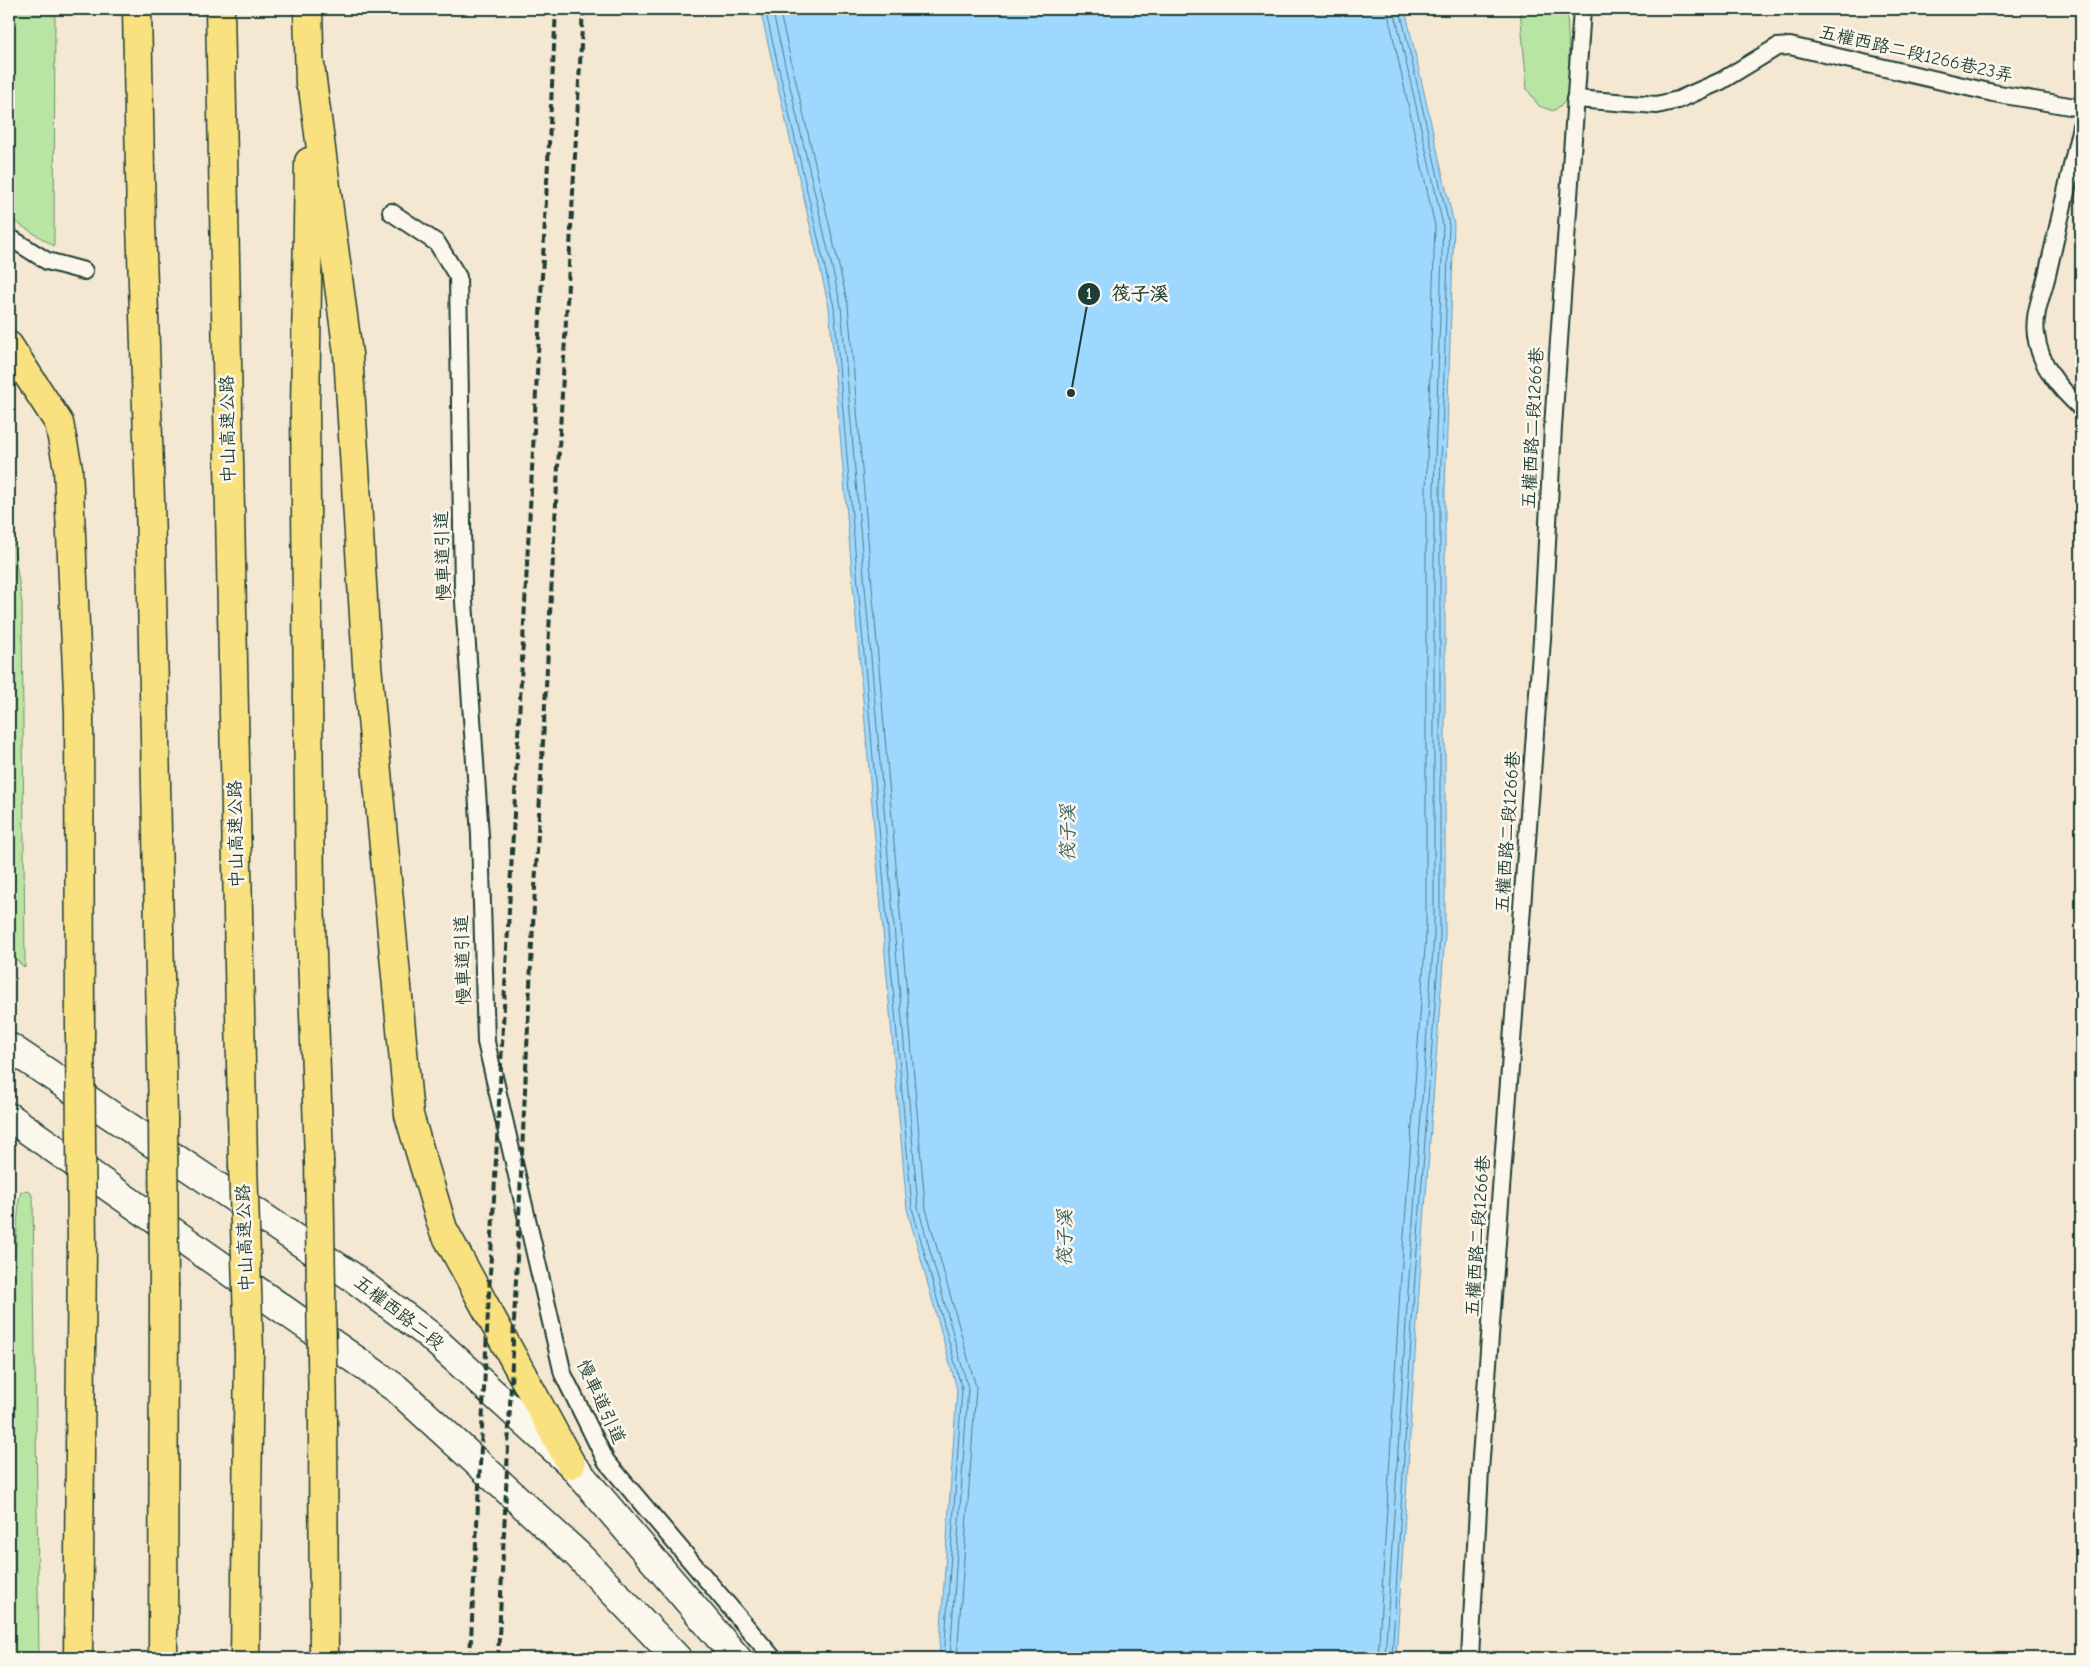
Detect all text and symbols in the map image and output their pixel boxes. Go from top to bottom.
street label: 五權西路二段1266巷23弄 [1817,21,2015,87]
callout: 筏子溪 [1077,277,1179,311]
text: 筏子溪 [1111,283,1169,305]
text: 1 [1086,285,1092,303]
street label: 五權西路二段1266巷 [1518,347,1548,509]
street label: 中山高速公路 [217,375,239,483]
street label: 慢車道引道 [431,511,455,601]
street label: 五權西路二段1266巷 [1492,750,1524,914]
street label: 中山高速公路 [225,780,247,888]
water label: 筏子溪 [1057,804,1079,862]
street label: 慢車道引道 [451,915,475,1005]
street label: 五權西路二段1266巷 [1462,1154,1494,1318]
street label: 中山高速公路 [233,1184,257,1292]
water label: 筏子溪 [1054,1209,1076,1267]
street label: 五權西路二段 [350,1271,448,1355]
street label: 慢車道引道 [572,1357,630,1447]

